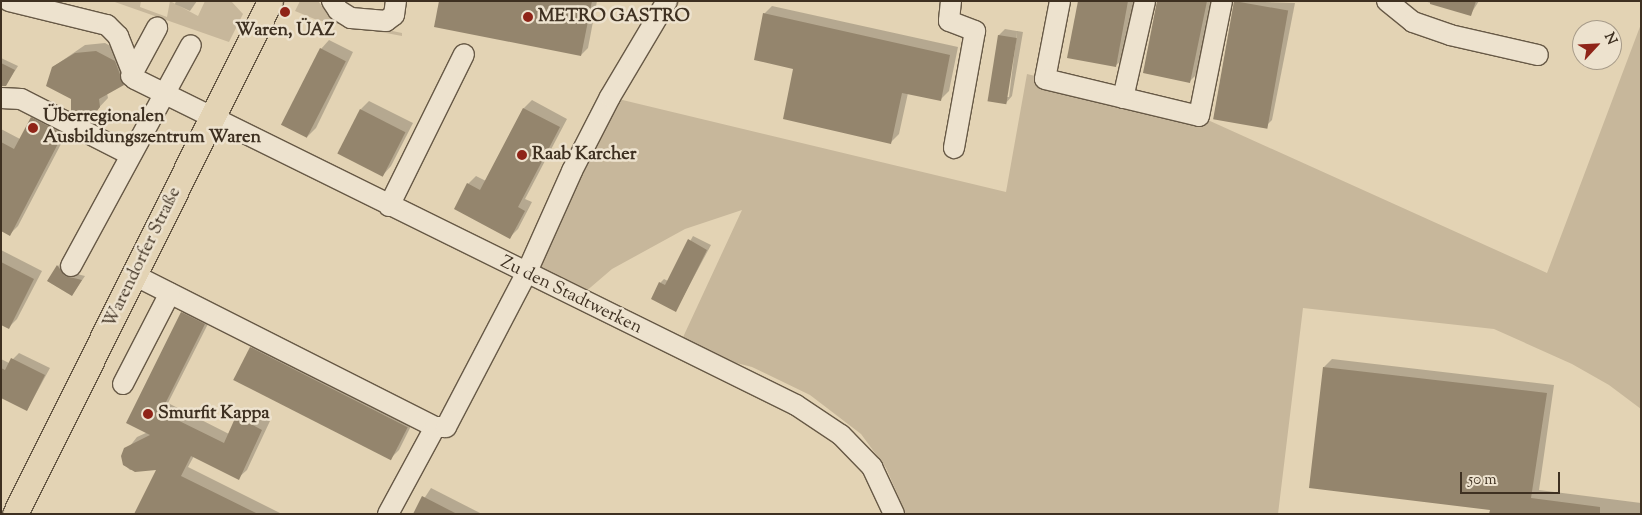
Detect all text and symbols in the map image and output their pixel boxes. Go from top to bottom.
marker: Waren, ÜAZ [279,6,291,18]
place label: METRO GASTRO [538,6,690,28]
marker: METRO GASTRO [522,11,534,23]
place label: Waren, ÜAZ [235,20,335,42]
north arrow [1572,20,1622,70]
text: N [1598,30,1621,48]
place label: Überregionalen Ausbildungszentrum Waren [43,107,261,150]
marker: Überregionalen Ausbildungszentrum Waren [27,122,39,134]
place label: Raab Karcher [532,144,636,166]
marker: Raab Karcher [516,149,528,161]
street label: Warendorfer Straße [100,184,186,332]
street label: Zu den Stadtwerken [497,252,645,340]
place label: Smurfit Kappa [158,403,270,425]
marker: Smurfit Kappa [142,408,154,420]
scale bar [1462,462,1562,494]
text: 50 m [1468,470,1497,491]

